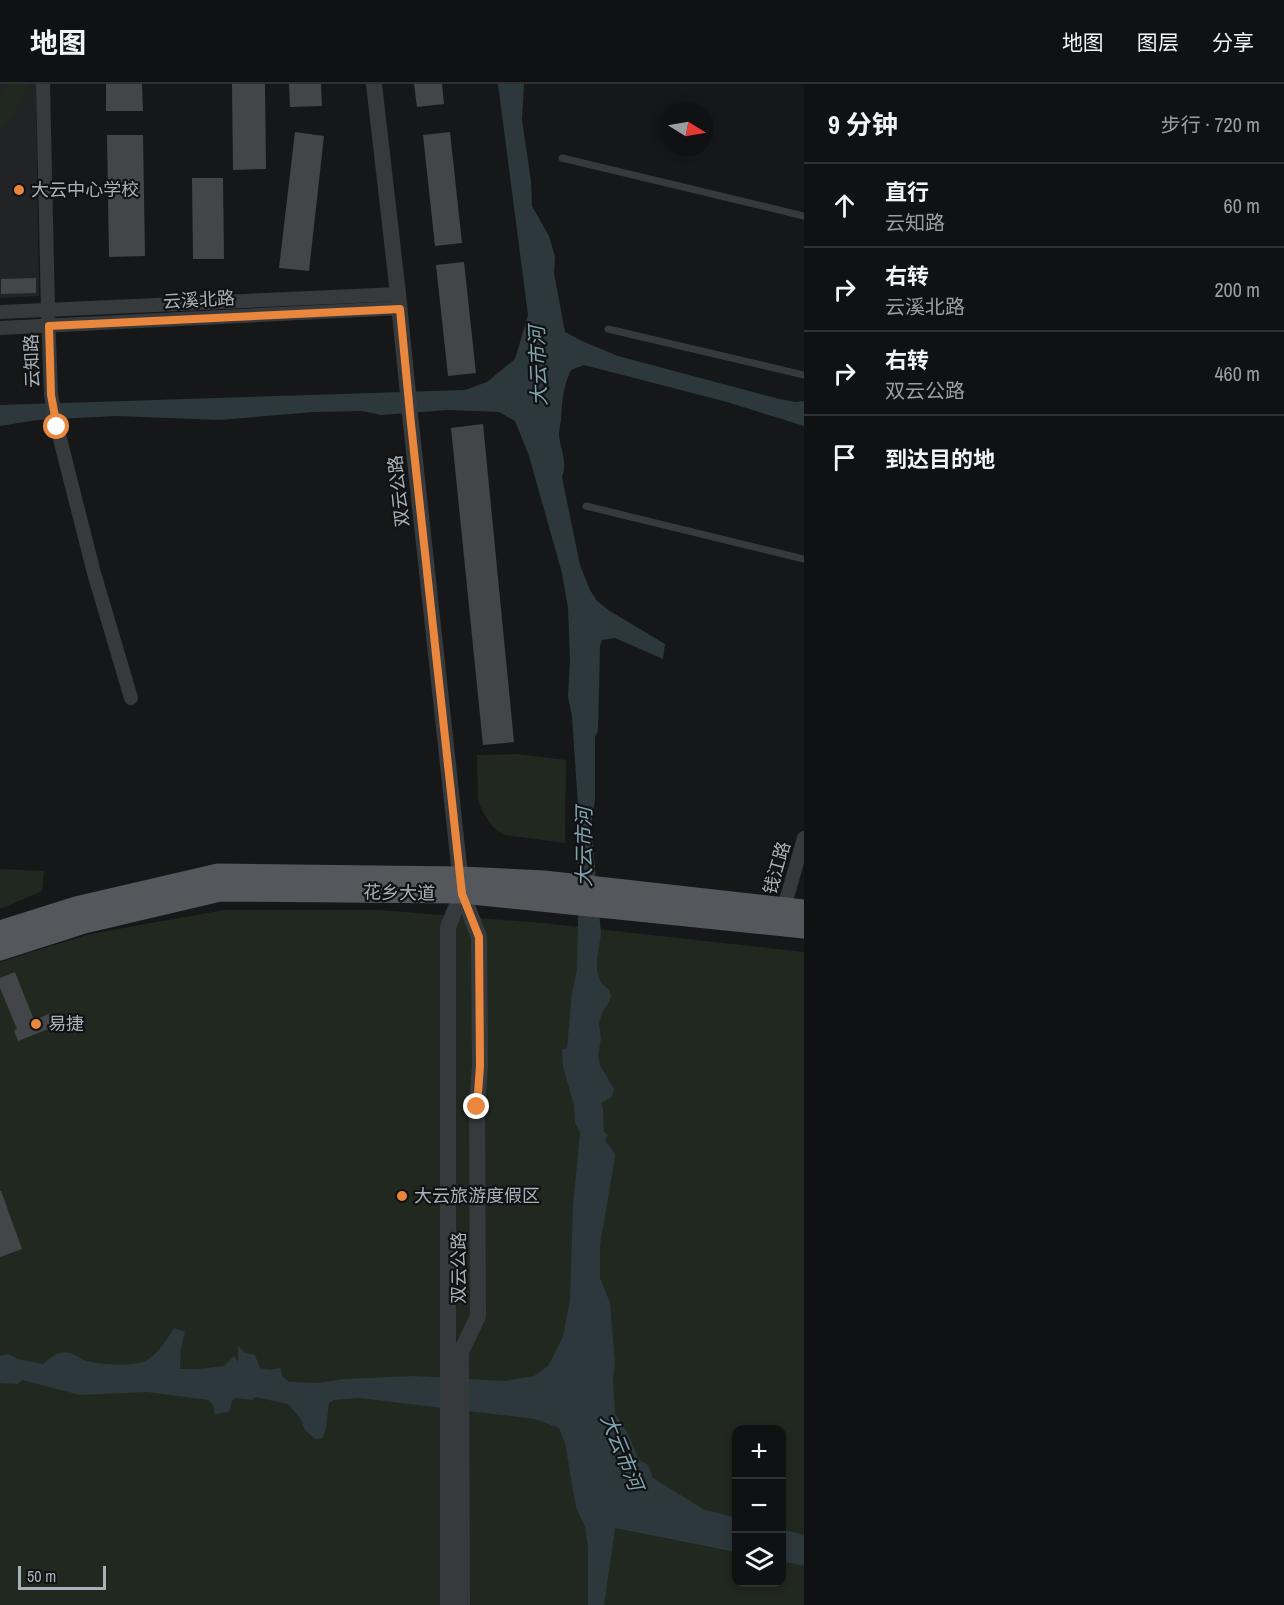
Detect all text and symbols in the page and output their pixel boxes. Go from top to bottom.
text: 地图 [30,24,86,62]
text: 地图 [1062,28,1104,57]
text: 图层 [1137,28,1179,57]
text: 分享 [1212,28,1254,57]
north arrow [660,102,714,156]
text: 9 分钟 [828,107,898,142]
text: 步行 · 720 m [1161,111,1260,138]
place label: 大云中心学校 [31,177,139,202]
text: 直行 [885,177,929,207]
marker: 大云中心学校 [12,183,26,197]
icon: ahead [828,189,861,222]
text: 60 m [1224,192,1260,219]
text: 云知路 [885,209,945,236]
text: 右转 [885,261,929,291]
icon: right [828,273,861,306]
text: 200 m [1214,276,1260,303]
street label: 云溪北路 [162,285,236,314]
text: 云溪北路 [885,293,965,320]
water label: 大云市河 [522,322,552,406]
street label: 云知路 [18,334,45,388]
text: 右转 [885,345,929,375]
icon: right [828,357,861,390]
text: 460 m [1214,360,1260,387]
text: 双云公路 [885,377,965,404]
route start [43,413,69,439]
icon: arrive [828,441,861,474]
text: 到达目的地 [885,444,995,474]
street label: 双云公路 [382,454,415,528]
water label: 大云市河 [570,803,597,887]
street label: 钱江路 [757,838,796,897]
street label: 花乡大道 [363,879,435,906]
place label: 易捷 [48,1011,84,1036]
marker: 易捷 [29,1017,43,1031]
route end [463,1093,489,1119]
place label: 大云旅游度假区 [414,1183,540,1208]
marker: 大云旅游度假区 [395,1189,409,1203]
street label: 双云公路 [446,1232,471,1304]
water label: 大云市河 [595,1410,651,1498]
map controls [732,1425,786,1587]
button: + [732,1425,786,1479]
button: − [732,1479,786,1533]
button: layers [732,1533,786,1587]
scale bar [18,1563,106,1590]
text: 50 m [27,1565,56,1587]

